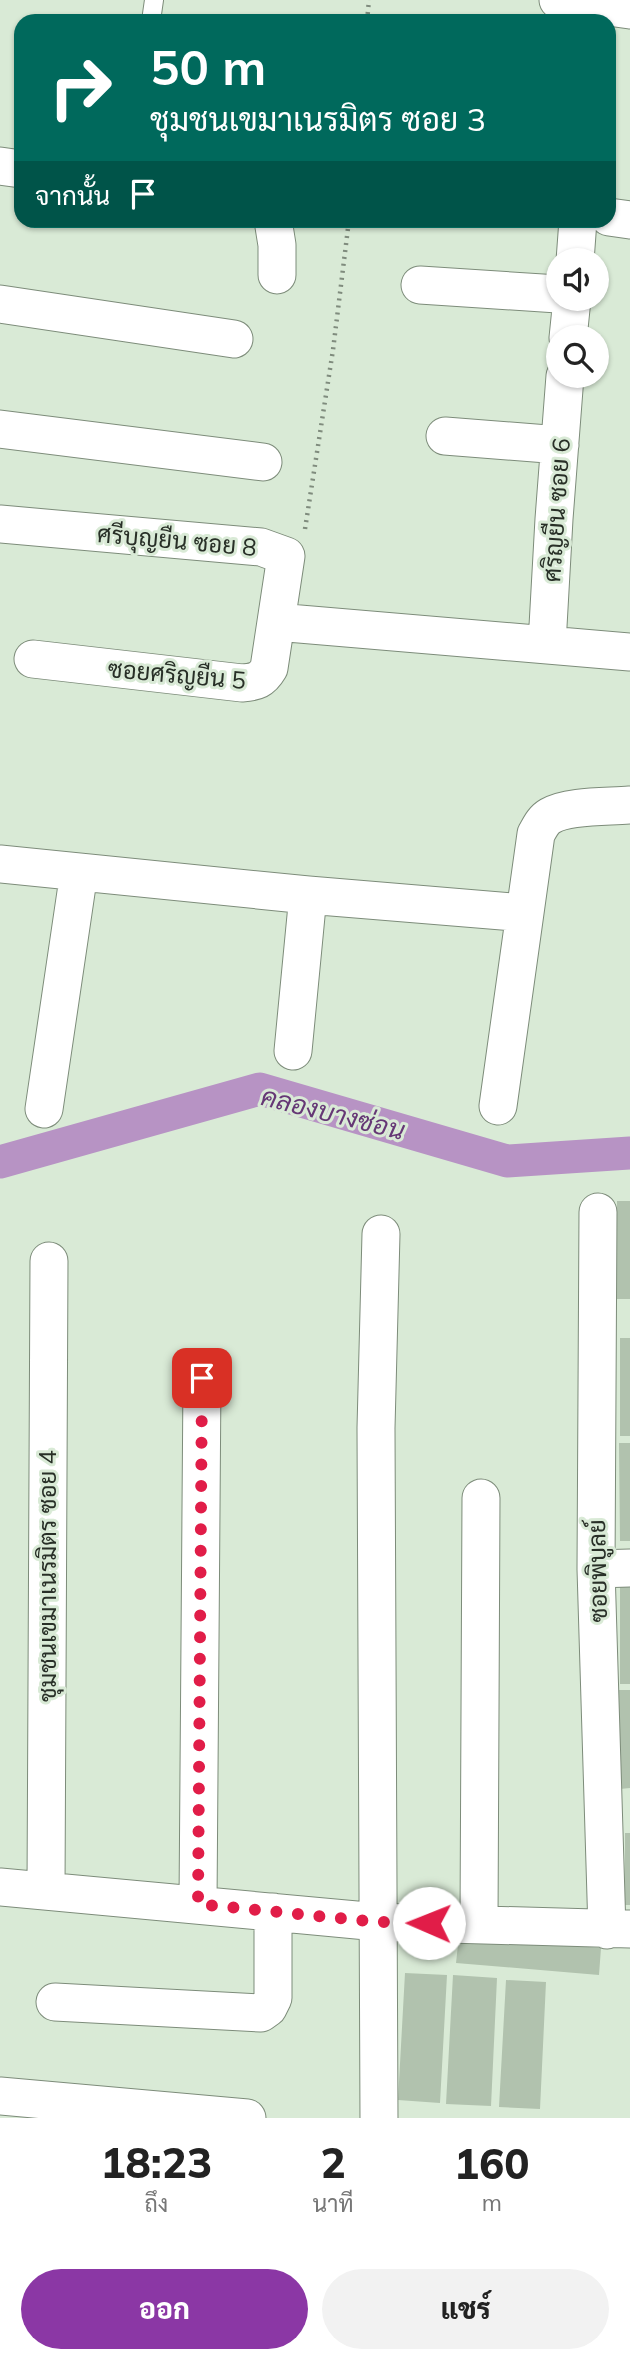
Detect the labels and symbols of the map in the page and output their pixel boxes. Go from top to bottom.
street label: ศริญยืน ซอย 6 [536,437,576,583]
street label: ศรีบุญยืน ซอย 8 [96,518,258,564]
street label: ซอยศริญยืน 5 [107,653,247,695]
water label: คลองบางซ่อน [258,1079,409,1147]
pin [172,1348,232,1408]
street label: ชุมชนเขมาเนรมิตร ซอย 4 [32,1450,64,1702]
street label: ซอยพิบูลย์ [581,1519,616,1623]
position arrow [392,1886,466,1960]

